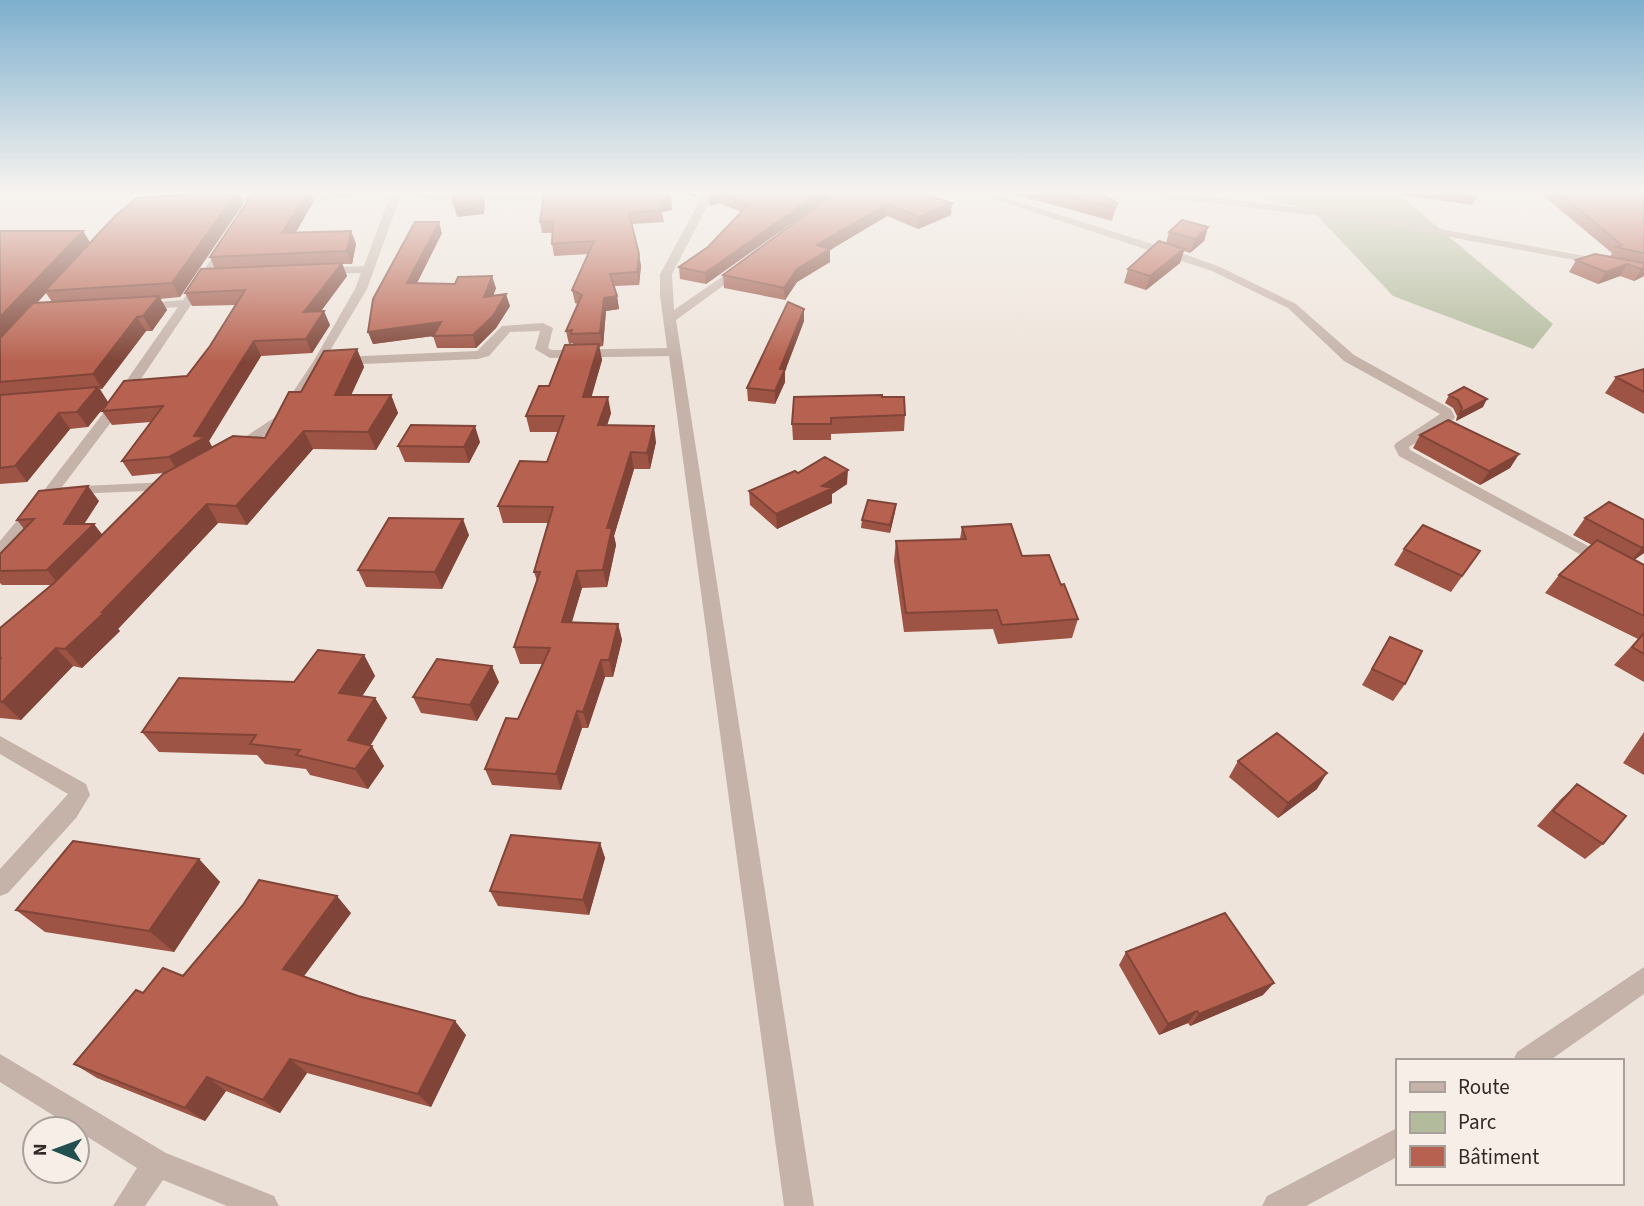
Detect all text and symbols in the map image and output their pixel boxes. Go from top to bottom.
legend [1396,1059,1623,1185]
text: Route [1458,1072,1510,1102]
text: Parc [1458,1107,1497,1137]
north arrow [21,1115,91,1185]
text: Bâtiment [1458,1142,1539,1172]
text: N [27,1143,54,1156]

